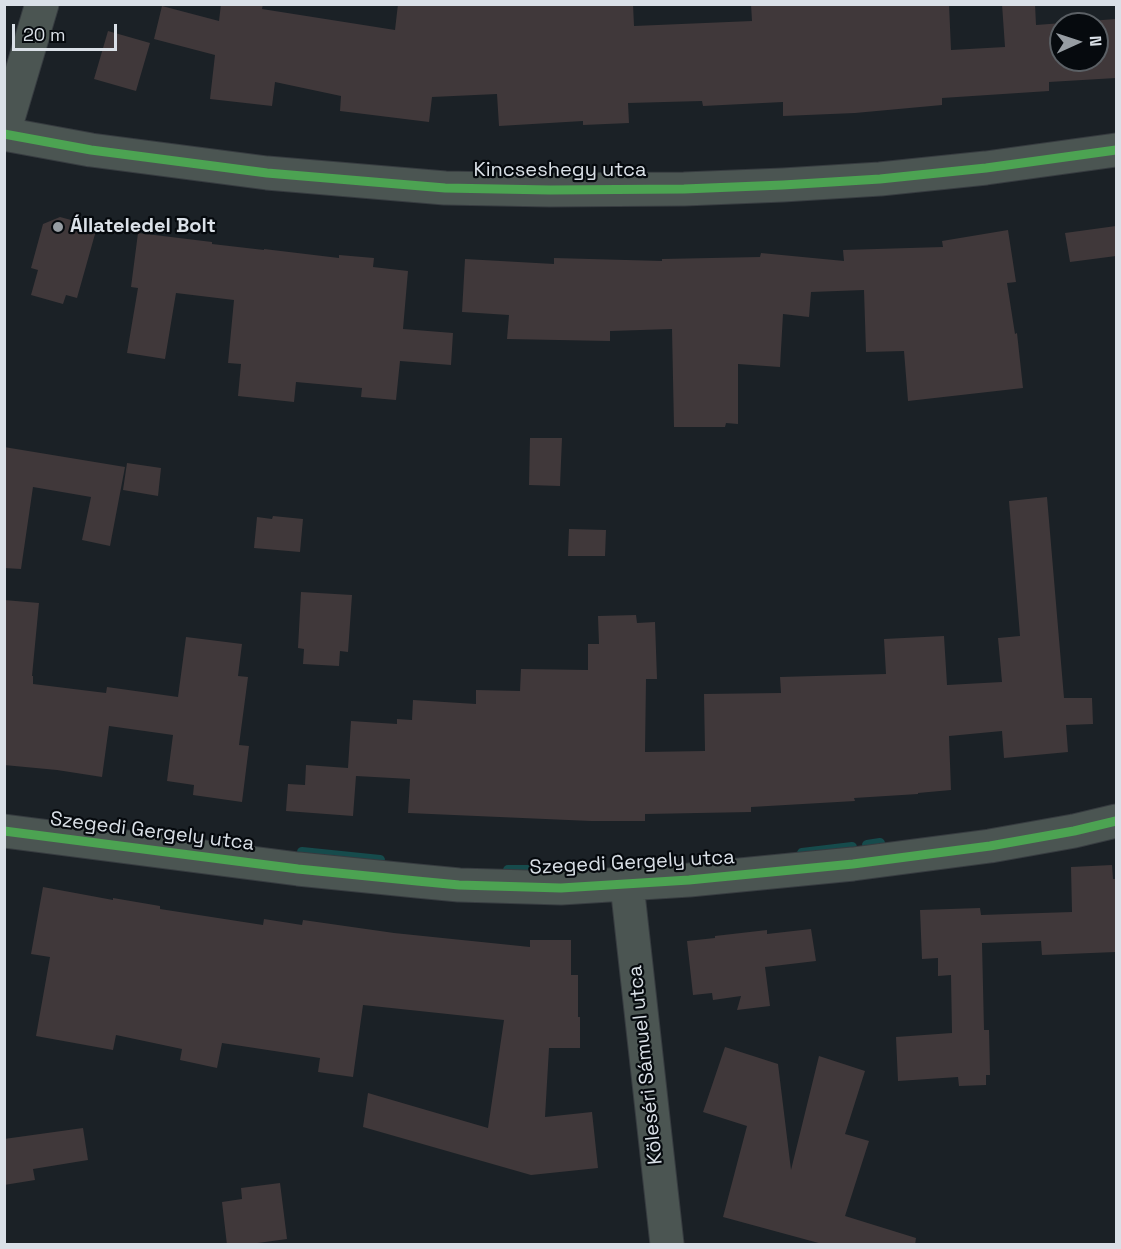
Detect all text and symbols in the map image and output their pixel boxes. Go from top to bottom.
scale bar [15,12,120,50]
north arrow [1049,12,1109,72]
text: 20 m [23,23,66,46]
text: N [1085,35,1106,47]
street label: Kincseshegy utca [473,159,647,183]
place label: Állateledel Bolt [70,215,216,239]
marker: Állateledel Bolt [51,220,65,234]
street label: Szegedi Gergely utca [49,808,255,856]
street label: Szegedi Gergely utca [529,846,735,880]
street label: Köleséri Sámuel utca [624,964,668,1166]

